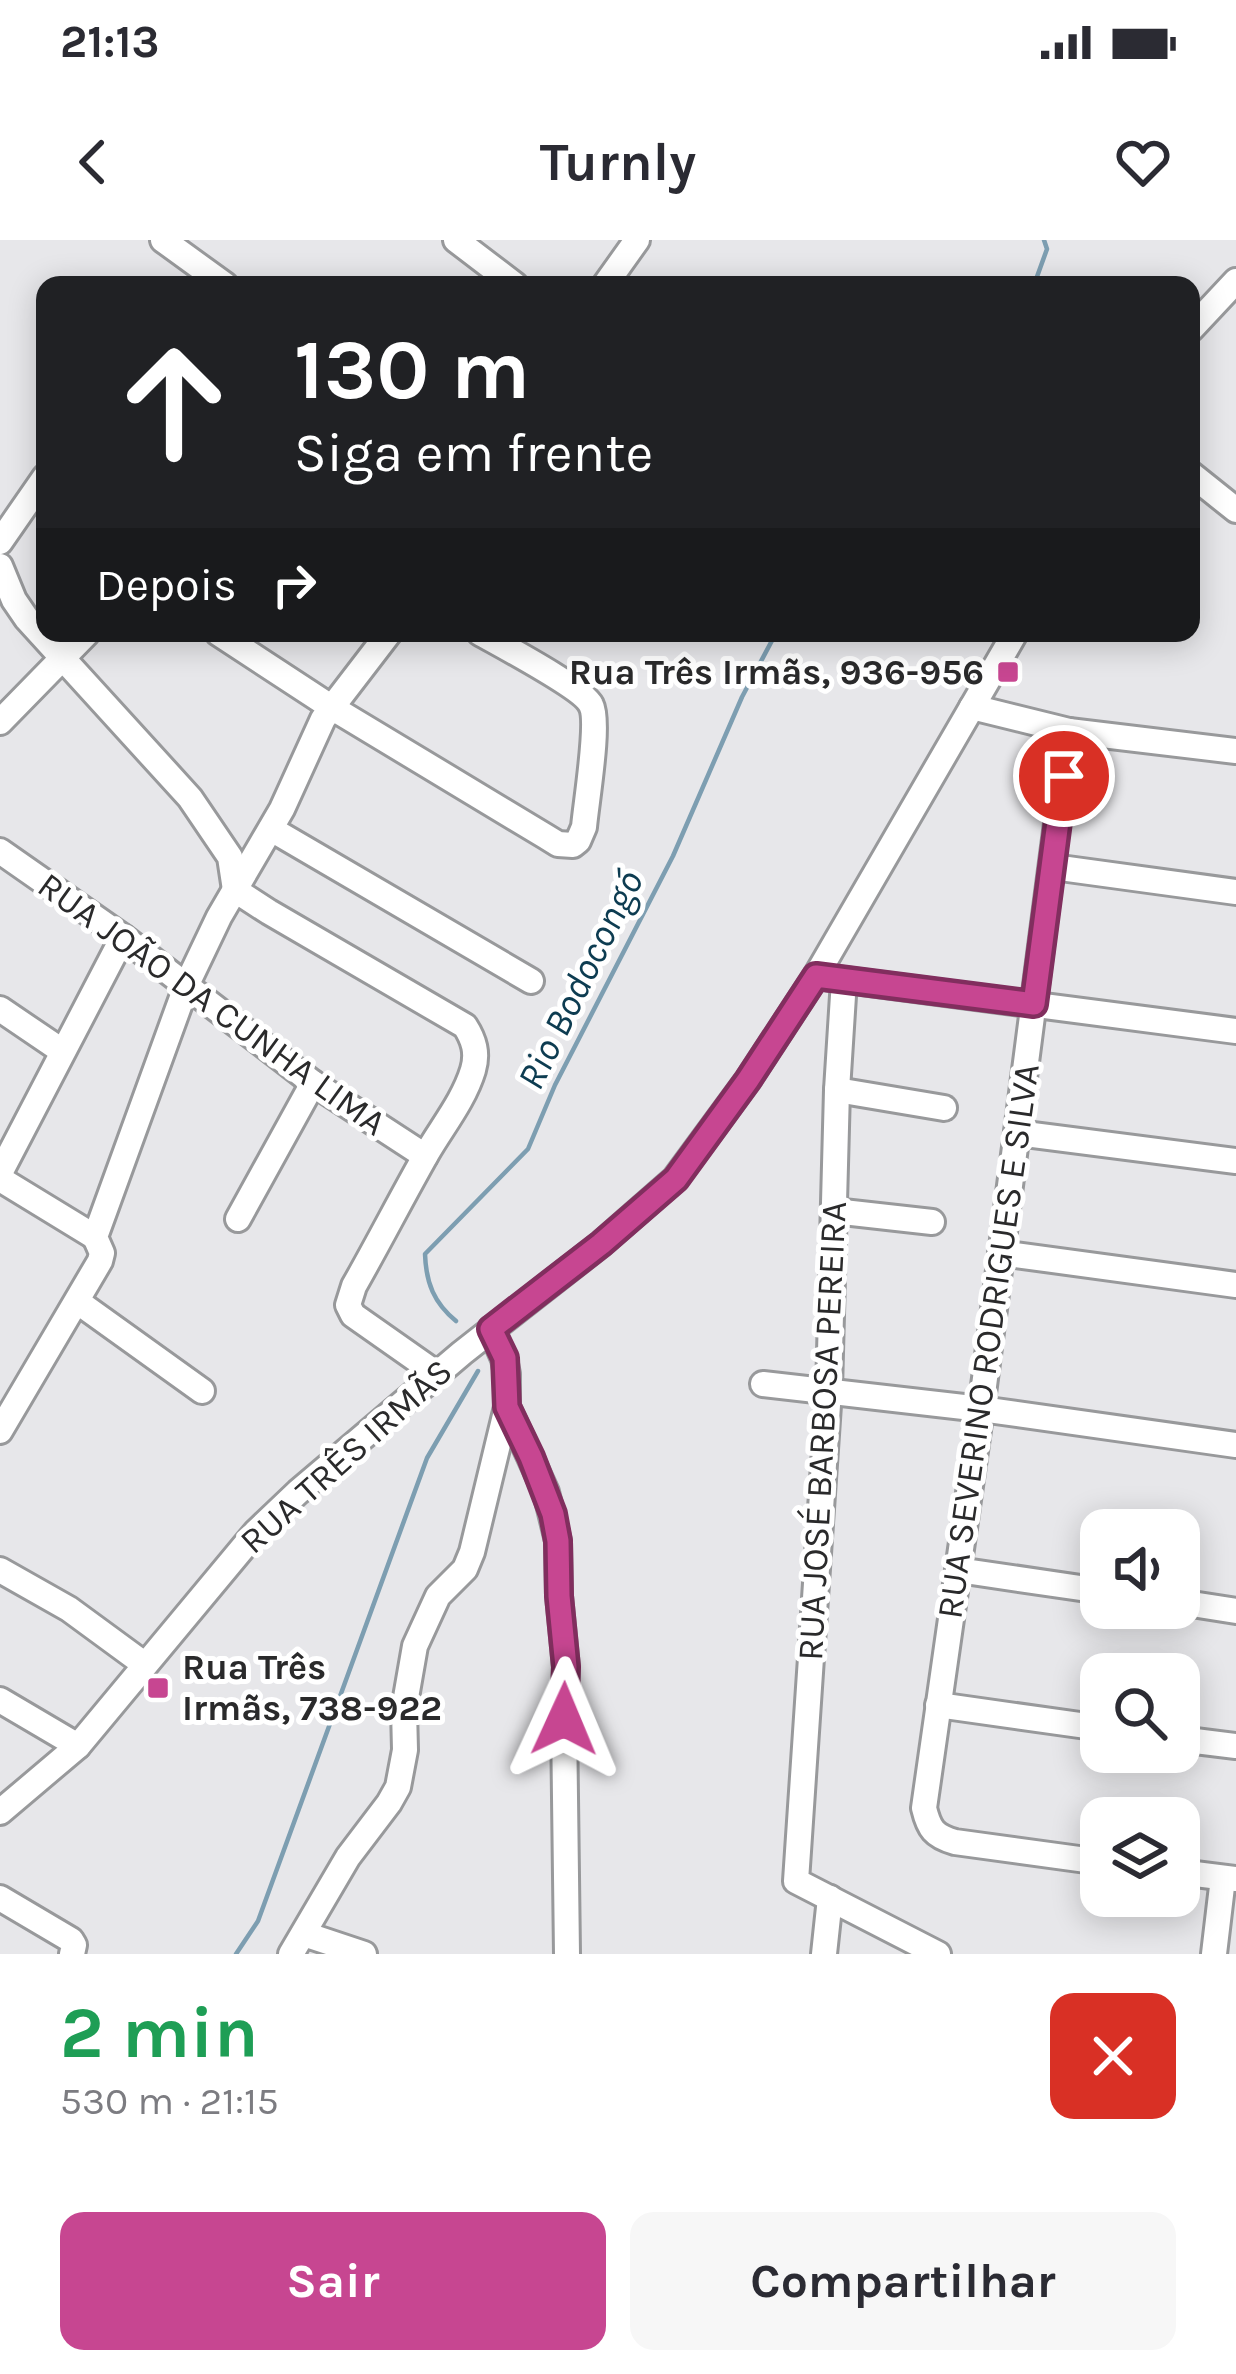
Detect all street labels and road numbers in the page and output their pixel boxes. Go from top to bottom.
street label: RUA JOÃO DA CUNHA LIMA [30,864,394,1144]
street label: RUA SEVERINO RODRIGUES E SILVA [928,1061,1048,1621]
street label: RUA JOSÉ BARBOSA PEREIRA [788,1200,855,1662]
street label: RUA TRÊS IRMÃS [231,1350,461,1562]

